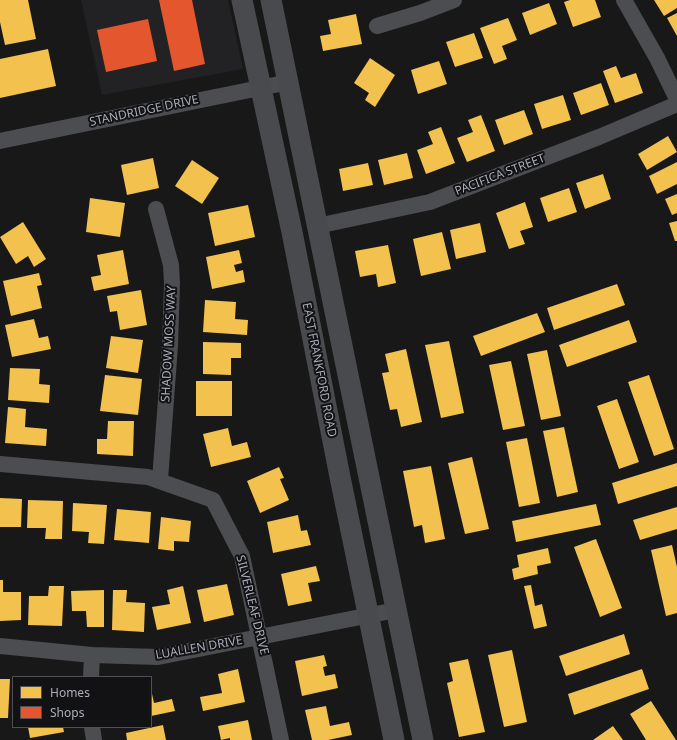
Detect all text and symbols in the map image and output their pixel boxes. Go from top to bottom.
street label: STANDRIDGE DRIVE [88,92,200,130]
street label: PACIFICA STREET [453,151,547,199]
street label: SHADOW MOSS WAY [159,285,179,403]
street label: EAST FRANKFORD ROAD [299,302,339,438]
street label: SILVERLEAF DRIVE [233,554,271,656]
street label: LUALLEN DRIVE [154,633,244,663]
legend [12,676,152,728]
text: Homes [50,684,90,701]
text: Shops [50,704,84,721]

